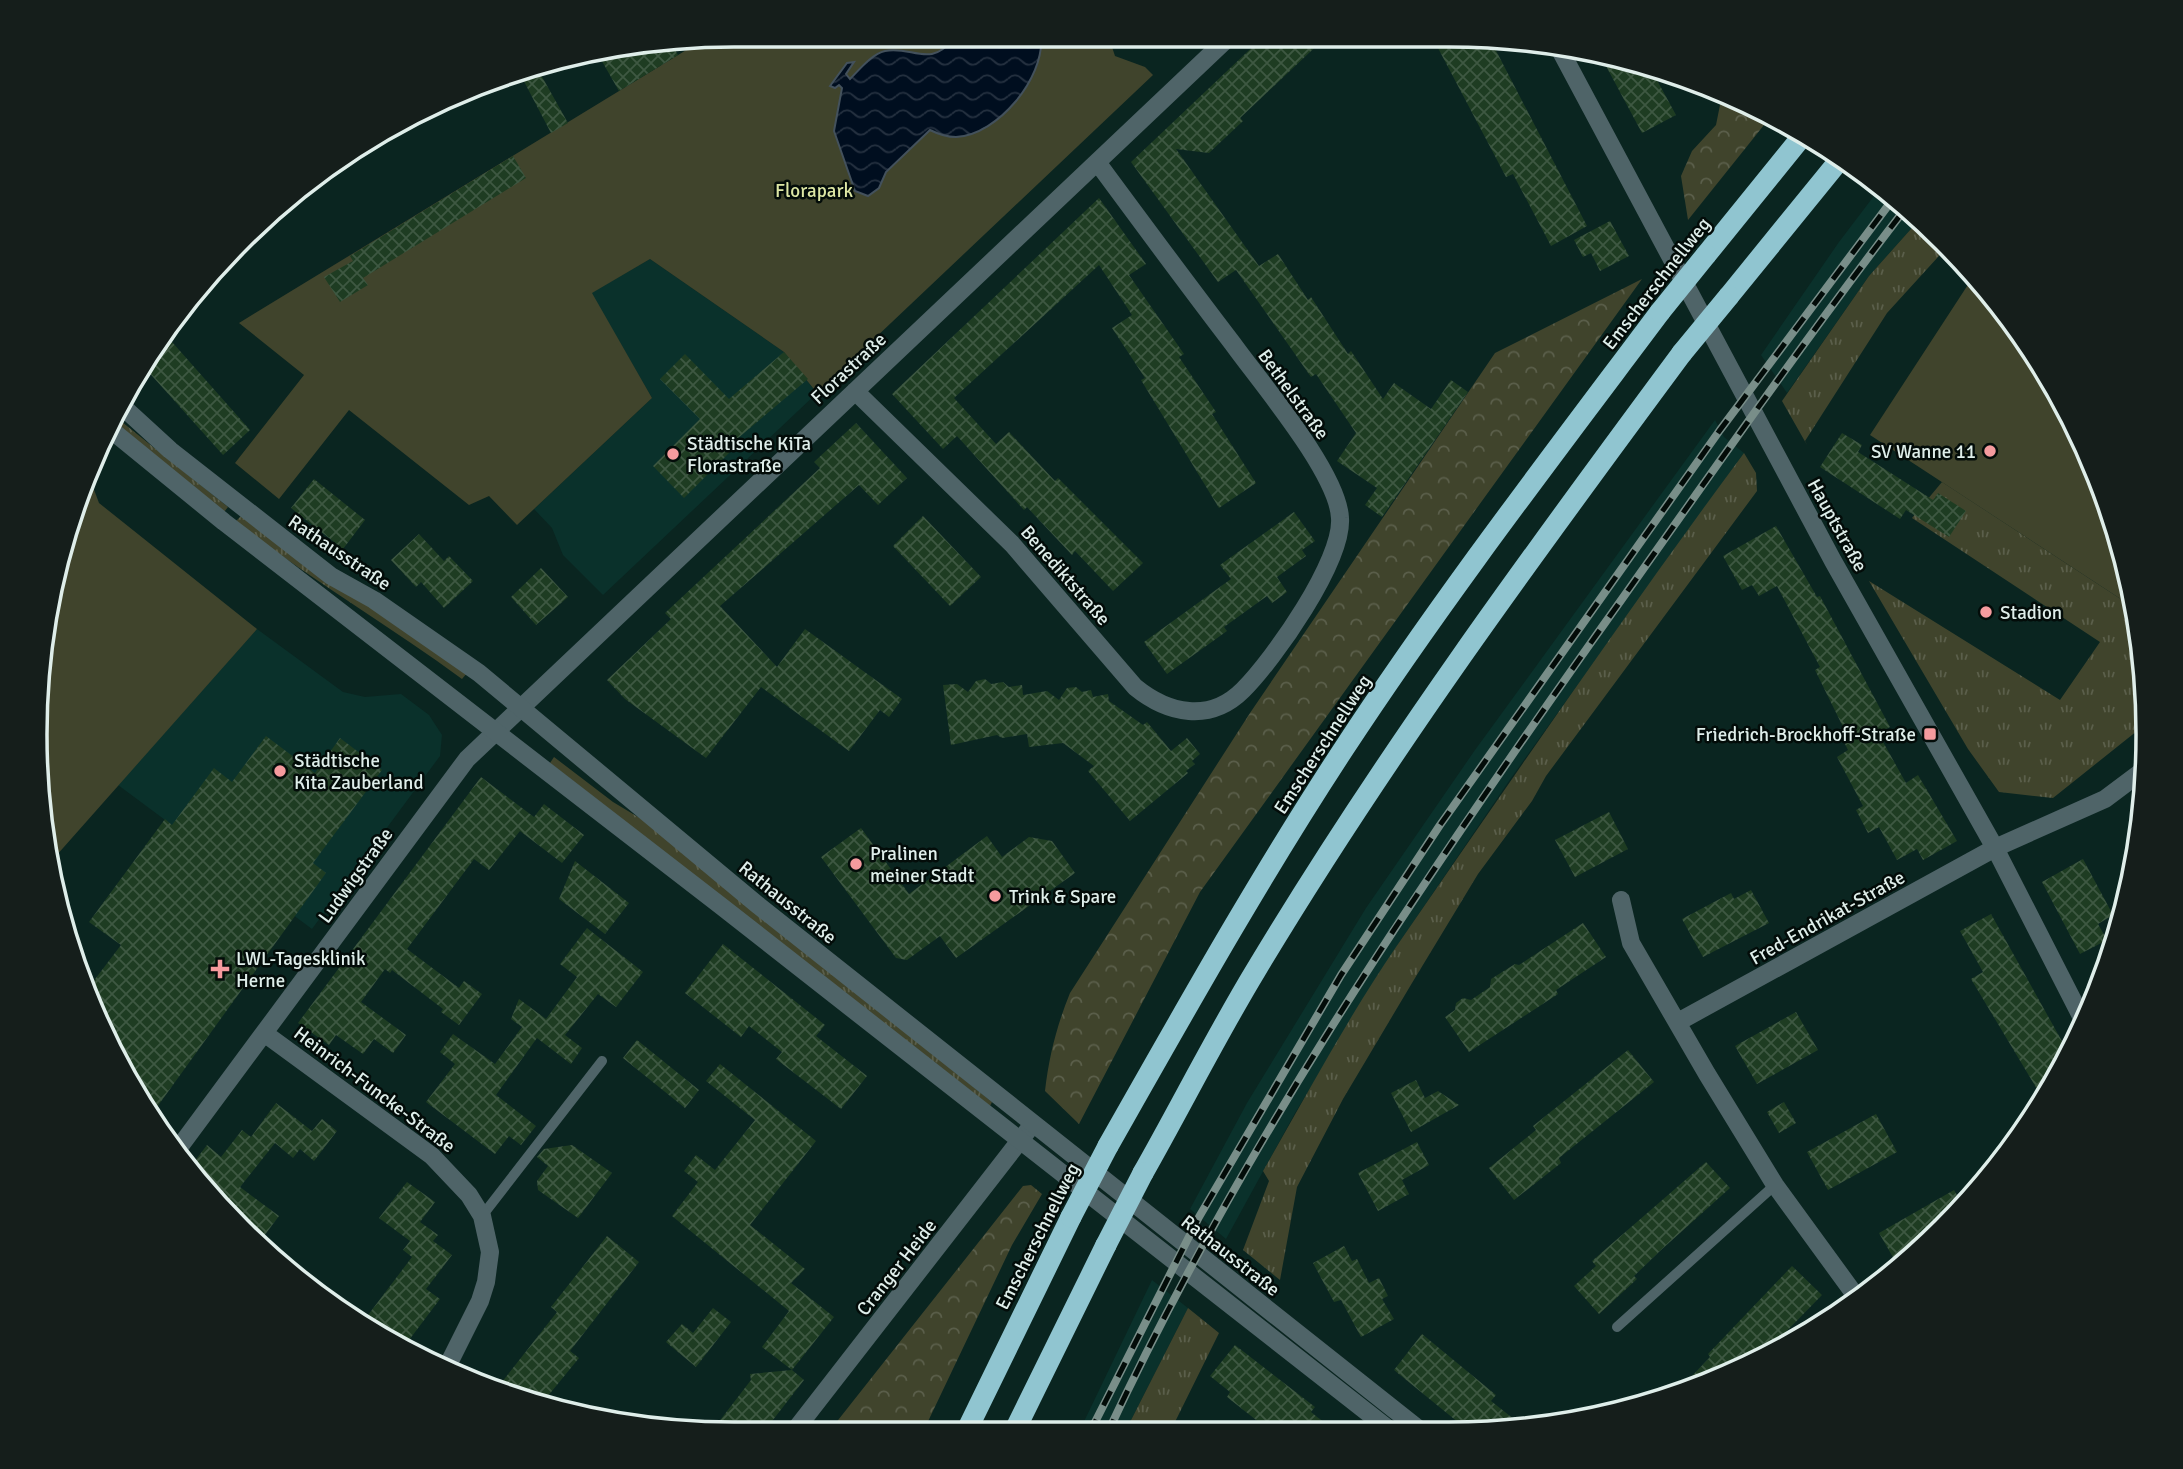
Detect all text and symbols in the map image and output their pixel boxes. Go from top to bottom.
park label: Florapark [775,179,853,203]
street label: Emscherschnellweg [1598,213,1716,355]
street label: Florastraße [806,328,891,410]
street label: Bethelstraße [1252,345,1334,445]
place label: Städtische KiTa Florastraße [687,432,811,478]
place label: SV Wanne 11 [1871,440,1976,464]
marker: SV Wanne 11 [1982,443,1998,459]
marker: Städtische KiTa Florastraße [665,446,681,462]
street label: Hauptstraße [1802,475,1872,576]
street label: Rathausstraße [283,510,395,596]
street label: Benediktstraße [1015,521,1115,631]
place label: Stadion [2000,601,2062,625]
marker: Stadion [1978,604,1994,620]
street label: Emscherschnellweg [1269,670,1377,819]
place label: Friedrich-Brockhoff-Straße [1696,723,1916,747]
marker: Friedrich-Brockhoff-Straße [1922,726,1938,742]
place label: Städtische Kita Zauberland [294,749,423,795]
marker: Städtische Kita Zauberland [272,763,288,779]
street label: Ludwigstraße [313,823,398,928]
place label: Pralinen meiner Stadt [870,842,975,888]
street label: Rathausstraße [734,856,841,950]
marker: Pralinen meiner Stadt [848,856,864,872]
street label: Fred-Endrikat-Straße [1746,865,1909,970]
place label: Trink & Spare [1009,885,1116,909]
marker: Trink & Spare [987,888,1003,904]
place label: LWL-Tagesklinik Herne [236,947,366,993]
marker: LWL-Tagesklinik Herne [210,959,230,979]
street label: Heinrich-Funcke-Straße [289,1021,460,1158]
street label: Emscherschnellweg [991,1159,1085,1314]
street label: Rathausstraße [1176,1210,1285,1302]
street label: Cranger Heide [852,1214,942,1321]

